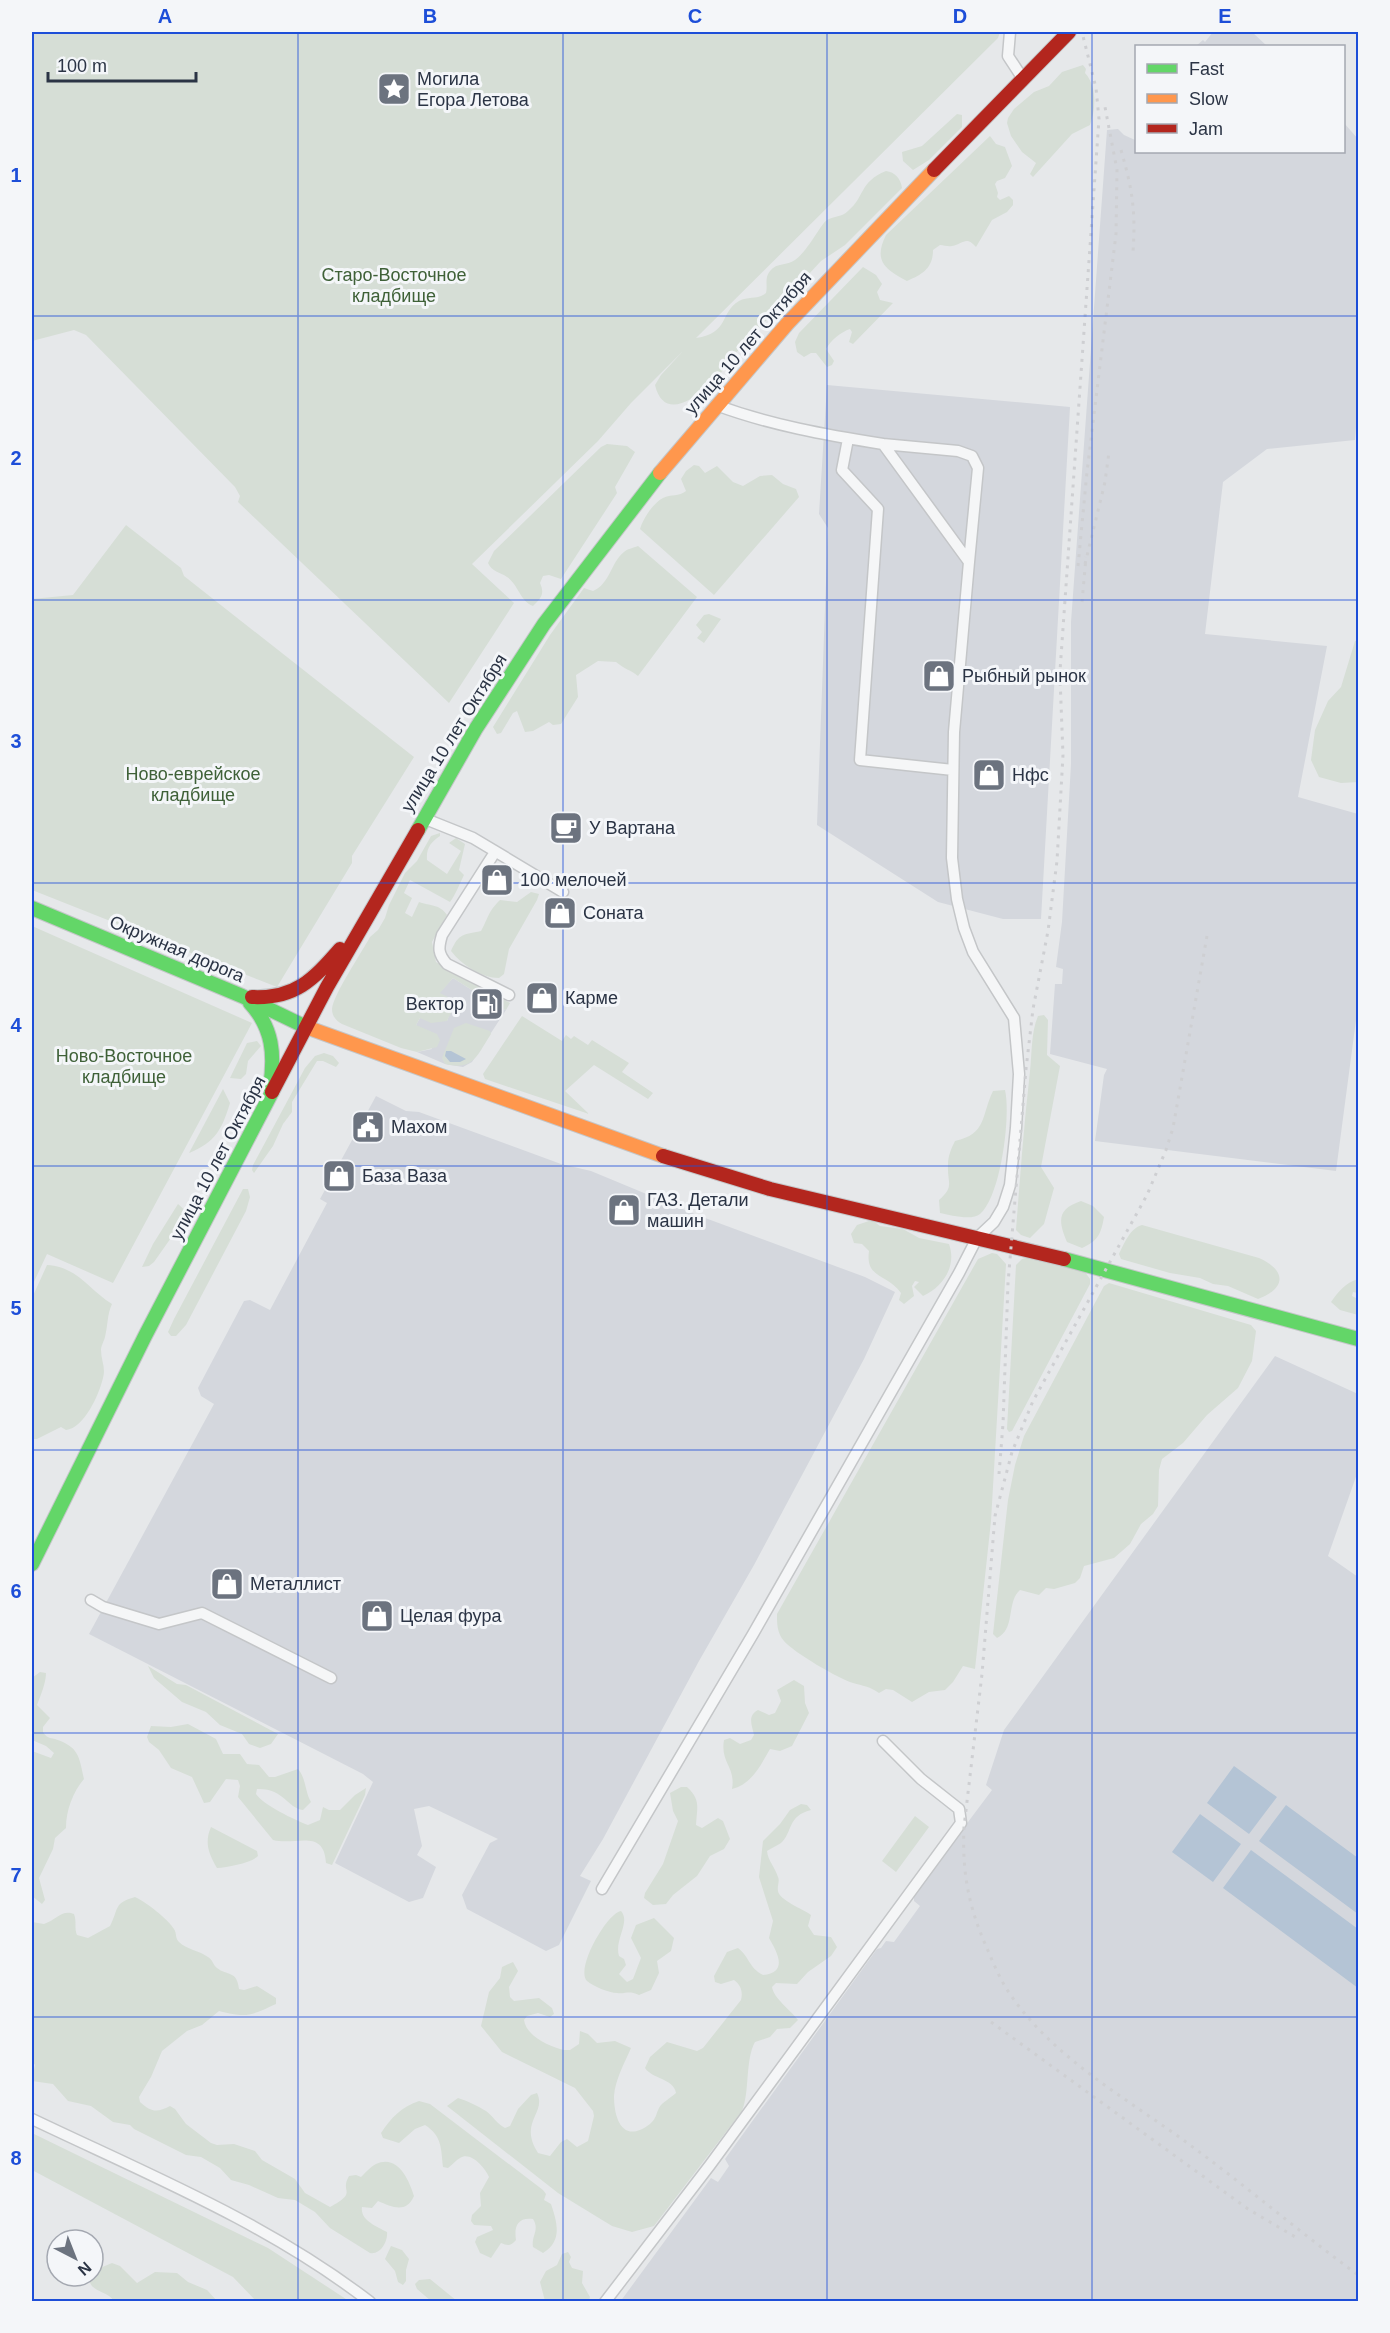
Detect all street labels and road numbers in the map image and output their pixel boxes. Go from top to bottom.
street label: улица 10 лет Октября [681,268,815,418]
street label: улица 10 лет Октября [397,650,511,816]
street label: Окружная дорога [107,912,248,987]
street label: улица 10 лет Октября [166,1073,270,1243]

